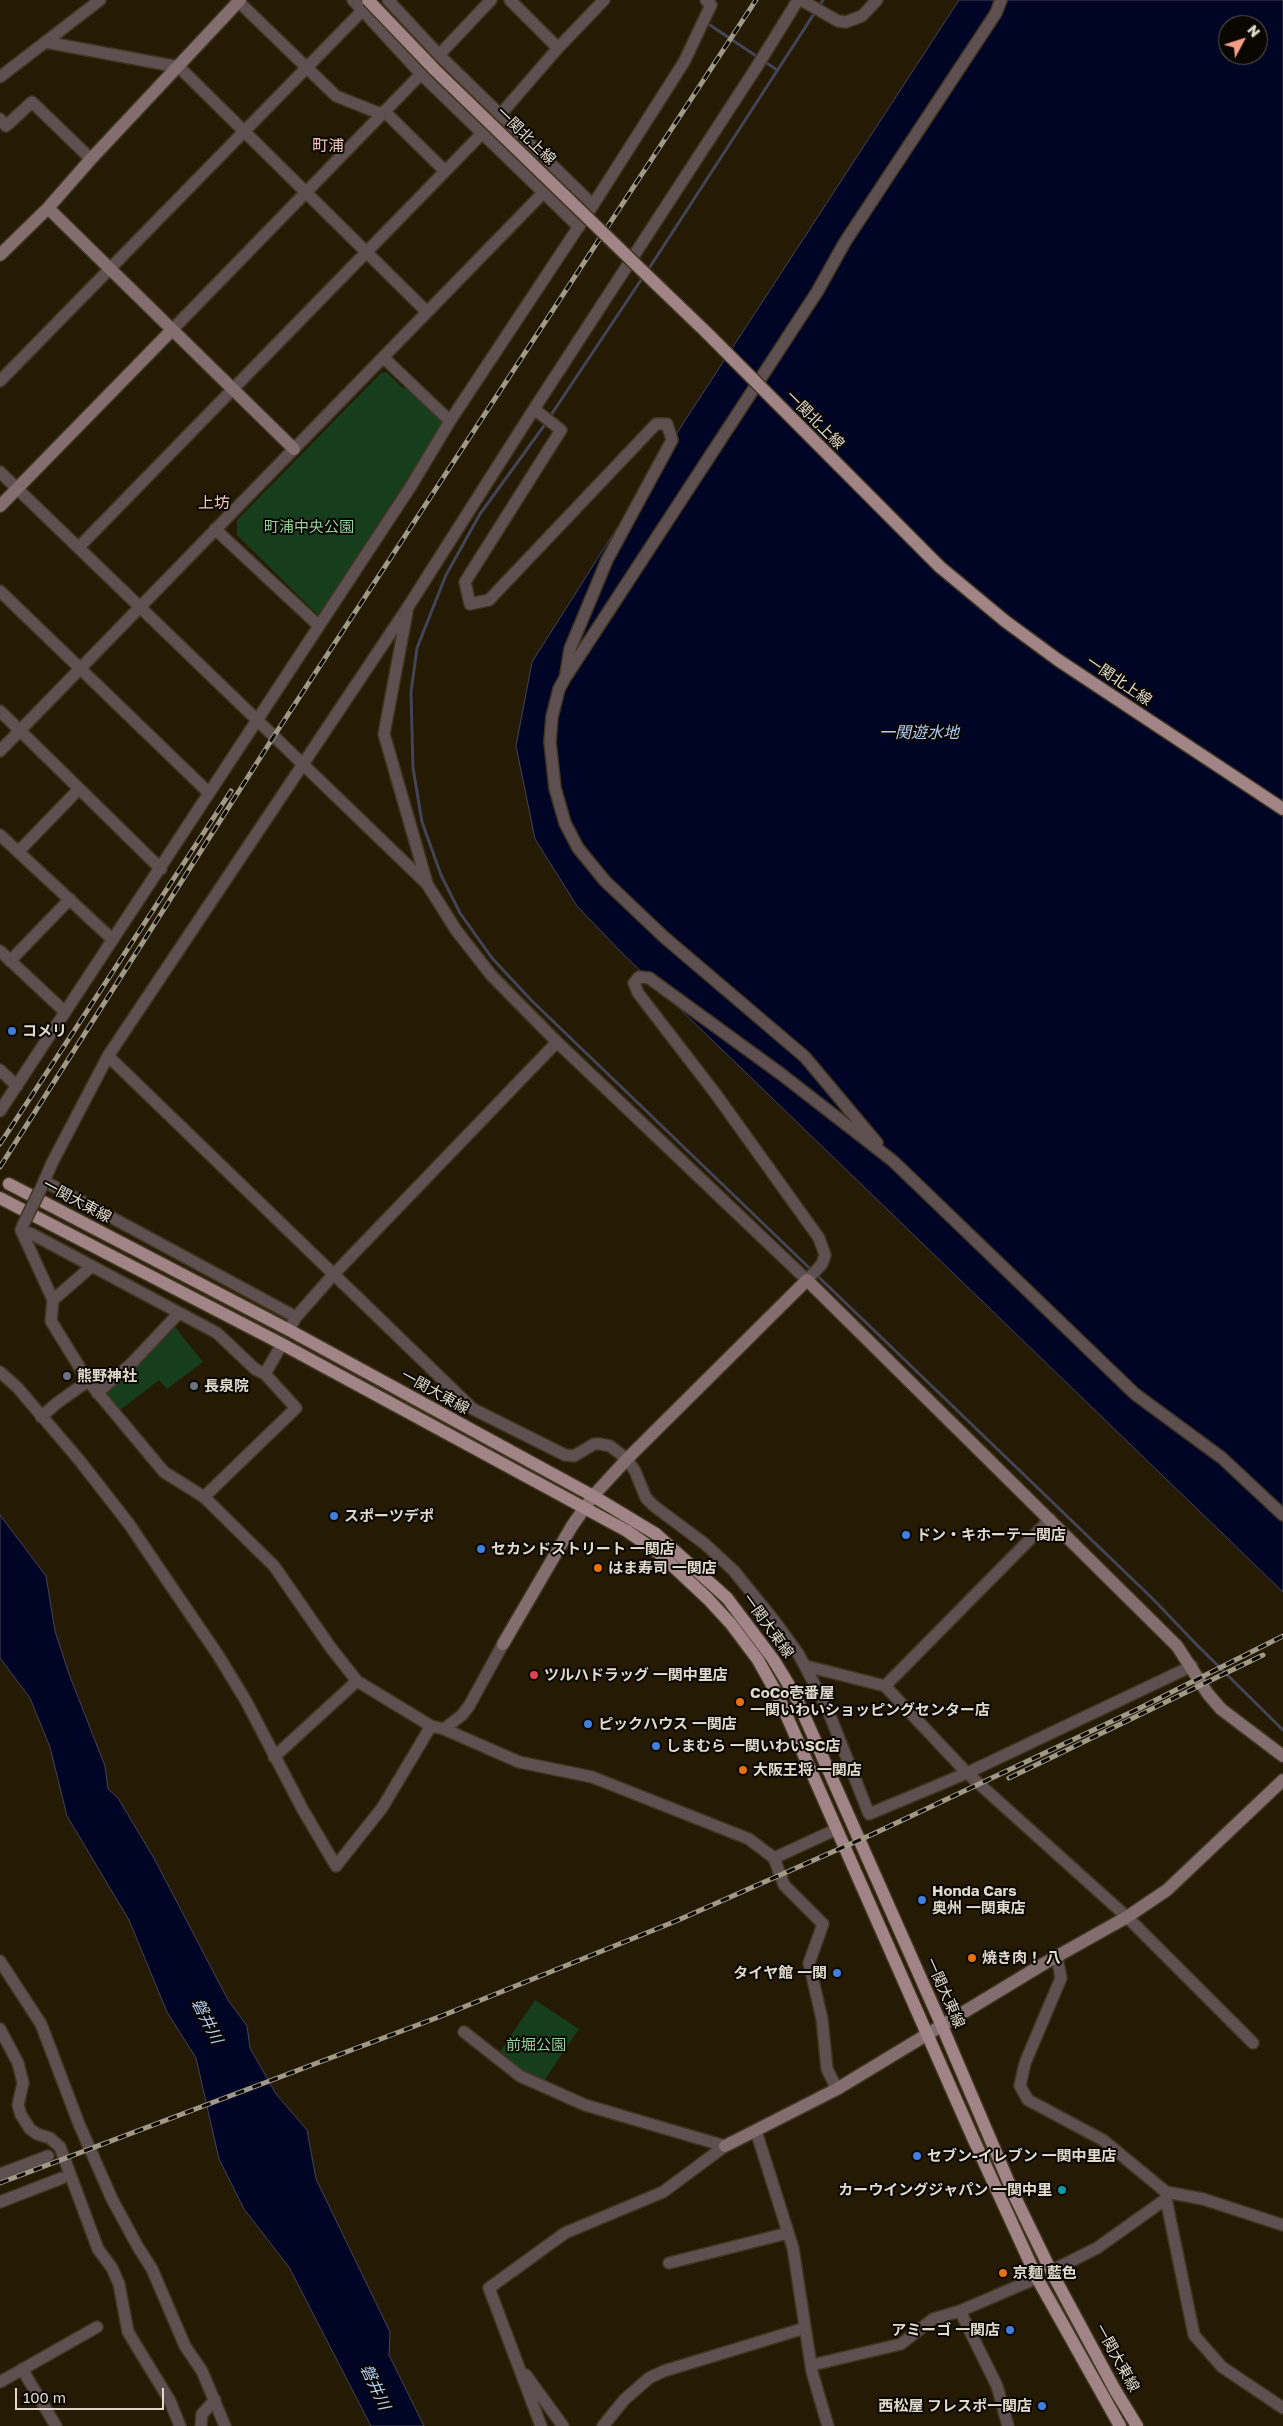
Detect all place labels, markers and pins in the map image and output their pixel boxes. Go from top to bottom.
place label: コメリ [22,1022,67,1040]
marker: コメリ [6,1025,18,1037]
place label: 熊野神社 [77,1367,137,1385]
marker: 熊野神社 [61,1370,73,1382]
place label: 長泉院 [204,1377,249,1395]
marker: 長泉院 [188,1380,200,1392]
place label: スポーツデポ [344,1507,434,1525]
marker: スポーツデポ [328,1510,340,1522]
place label: ドン・キホーテ一関店 [916,1526,1066,1544]
marker: ドン・キホーテ一関店 [900,1529,912,1541]
place label: セカンドストリート 一関店 [491,1540,675,1558]
marker: セカンドストリート 一関店 [475,1543,487,1555]
place label: はま寿司 一関店 [608,1559,717,1577]
marker: はま寿司 一関店 [592,1562,604,1574]
place label: ツルハドラッグ 一関中里店 [544,1666,728,1684]
marker: ツルハドラッグ 一関中里店 [528,1669,540,1681]
place label: CoCo壱番屋 一関いわいショッピングセンター店 [750,1684,990,1719]
marker: CoCo壱番屋 一関いわいショッピングセンター店 [734,1696,746,1708]
place label: ピックハウス 一関店 [598,1715,737,1733]
marker: ピックハウス 一関店 [582,1718,594,1730]
place label: しまむら 一関いわいSC店 [666,1737,840,1755]
marker: しまむら 一関いわいSC店 [650,1740,662,1752]
place label: 大阪王将 一関店 [753,1761,862,1779]
marker: 大阪王将 一関店 [737,1764,749,1776]
place label: Honda Cars 奥州 一関東店 [932,1882,1026,1917]
marker: Honda Cars 奥州 一関東店 [916,1894,928,1906]
place label: 焼き肉！ 八 [982,1949,1061,1967]
marker: 焼き肉！ 八 [966,1952,978,1964]
place label: タイヤ館 一関 [733,1964,827,1982]
marker: タイヤ館 一関 [831,1967,843,1979]
place label: セブン-イレブン 一関中里店 [927,2147,1116,2165]
marker: セブン-イレブン 一関中里店 [911,2150,923,2162]
place label: カーウイングジャパン 一関中里 [838,2181,1052,2199]
marker: カーウイングジャパン 一関中里 [1056,2184,1068,2196]
place label: 京麺 藍色 [1013,2264,1077,2282]
marker: 京麺 藍色 [997,2267,1009,2279]
place label: アミーゴ 一関店 [891,2321,1000,2339]
marker: アミーゴ 一関店 [1004,2324,1016,2336]
place label: 西松屋 フレスポ一関店 [878,2397,1032,2415]
marker: 西松屋 フレスポ一関店 [1036,2400,1048,2412]

